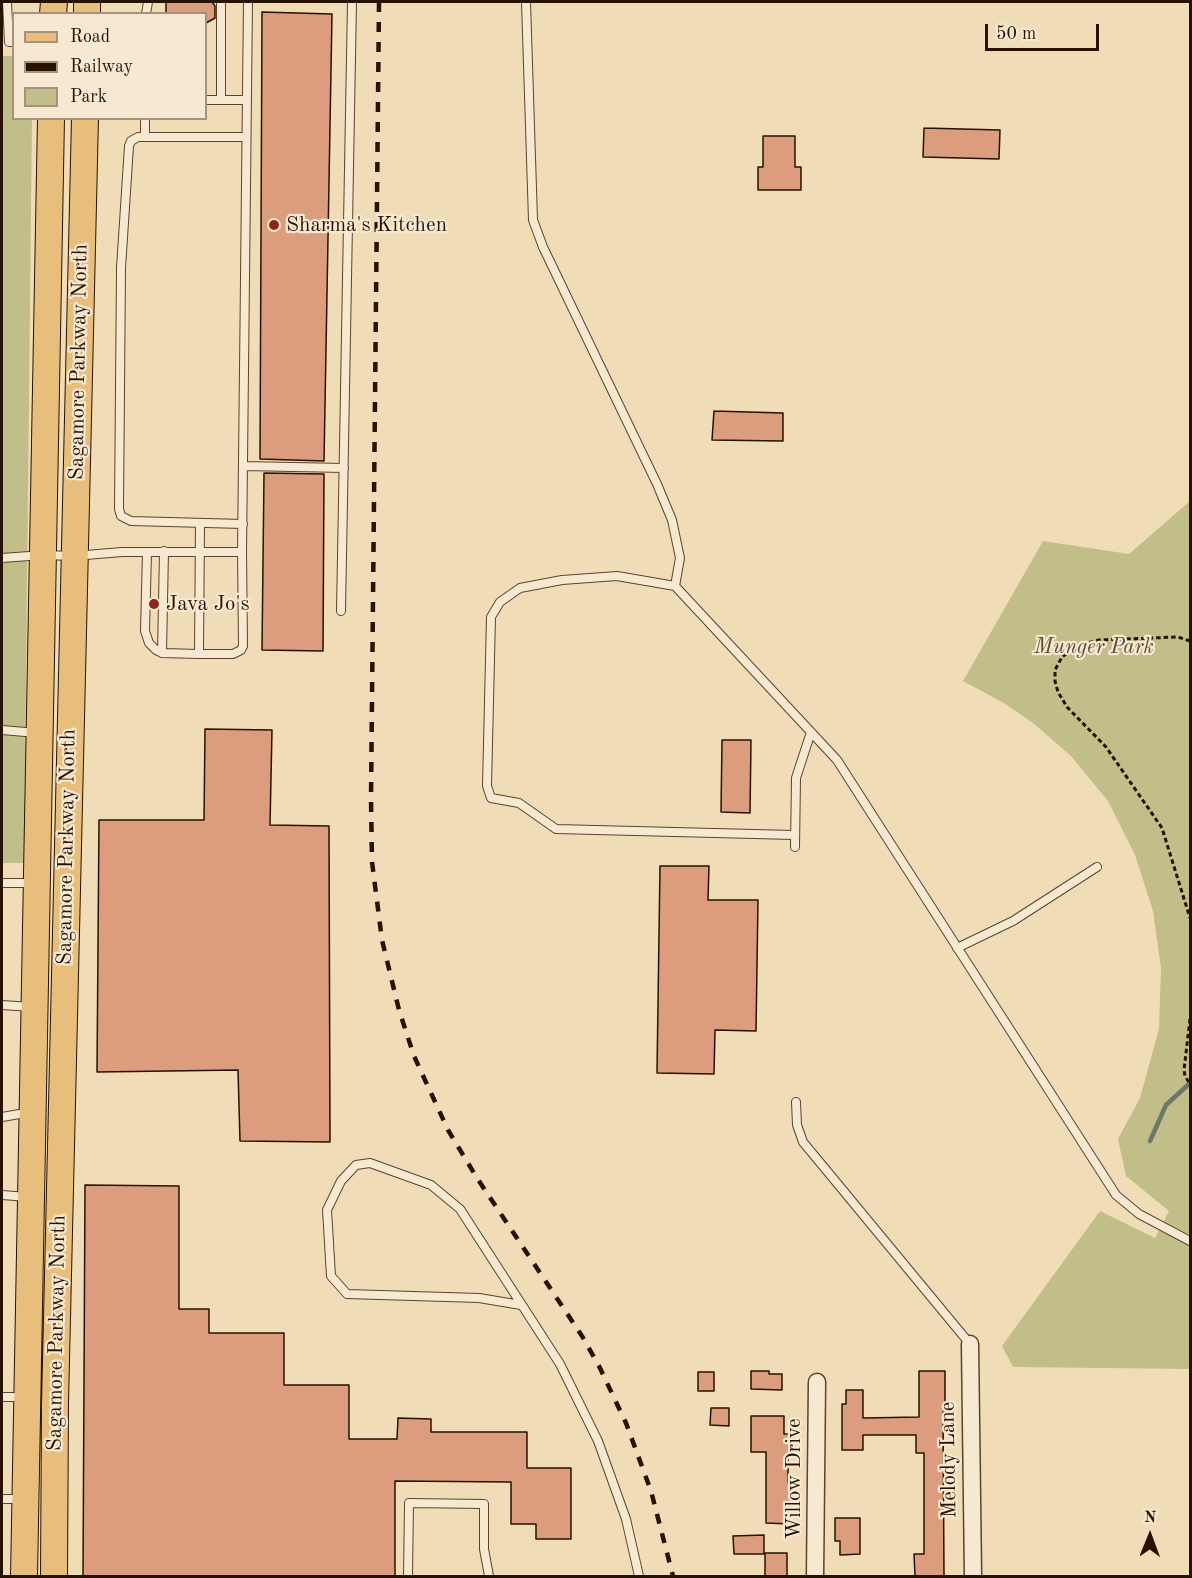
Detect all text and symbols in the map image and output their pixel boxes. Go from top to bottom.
legend [12,12,207,120]
scale bar [988,12,1102,50]
text: 50 m [996,25,1036,43]
text: Road [70,28,110,46]
text: Railway [70,58,133,76]
text: Park [70,88,107,106]
place label: Sharma's Kitchen [286,212,447,238]
marker: Sharma's Kitchen [267,218,281,232]
street label: Sagamore Parkway North [64,244,94,480]
place label: Java Jo's [166,591,250,617]
marker: Java Jo's [147,597,161,611]
park label: Munger Park [1034,634,1154,660]
street label: Sagamore Parkway North [52,729,82,965]
street label: Sagamore Parkway North [42,1215,72,1451]
street label: Melody Lane [935,1401,963,1519]
street label: Willow Drive [781,1418,807,1540]
north arrow [1120,1506,1180,1566]
text: N [1144,1510,1157,1526]

